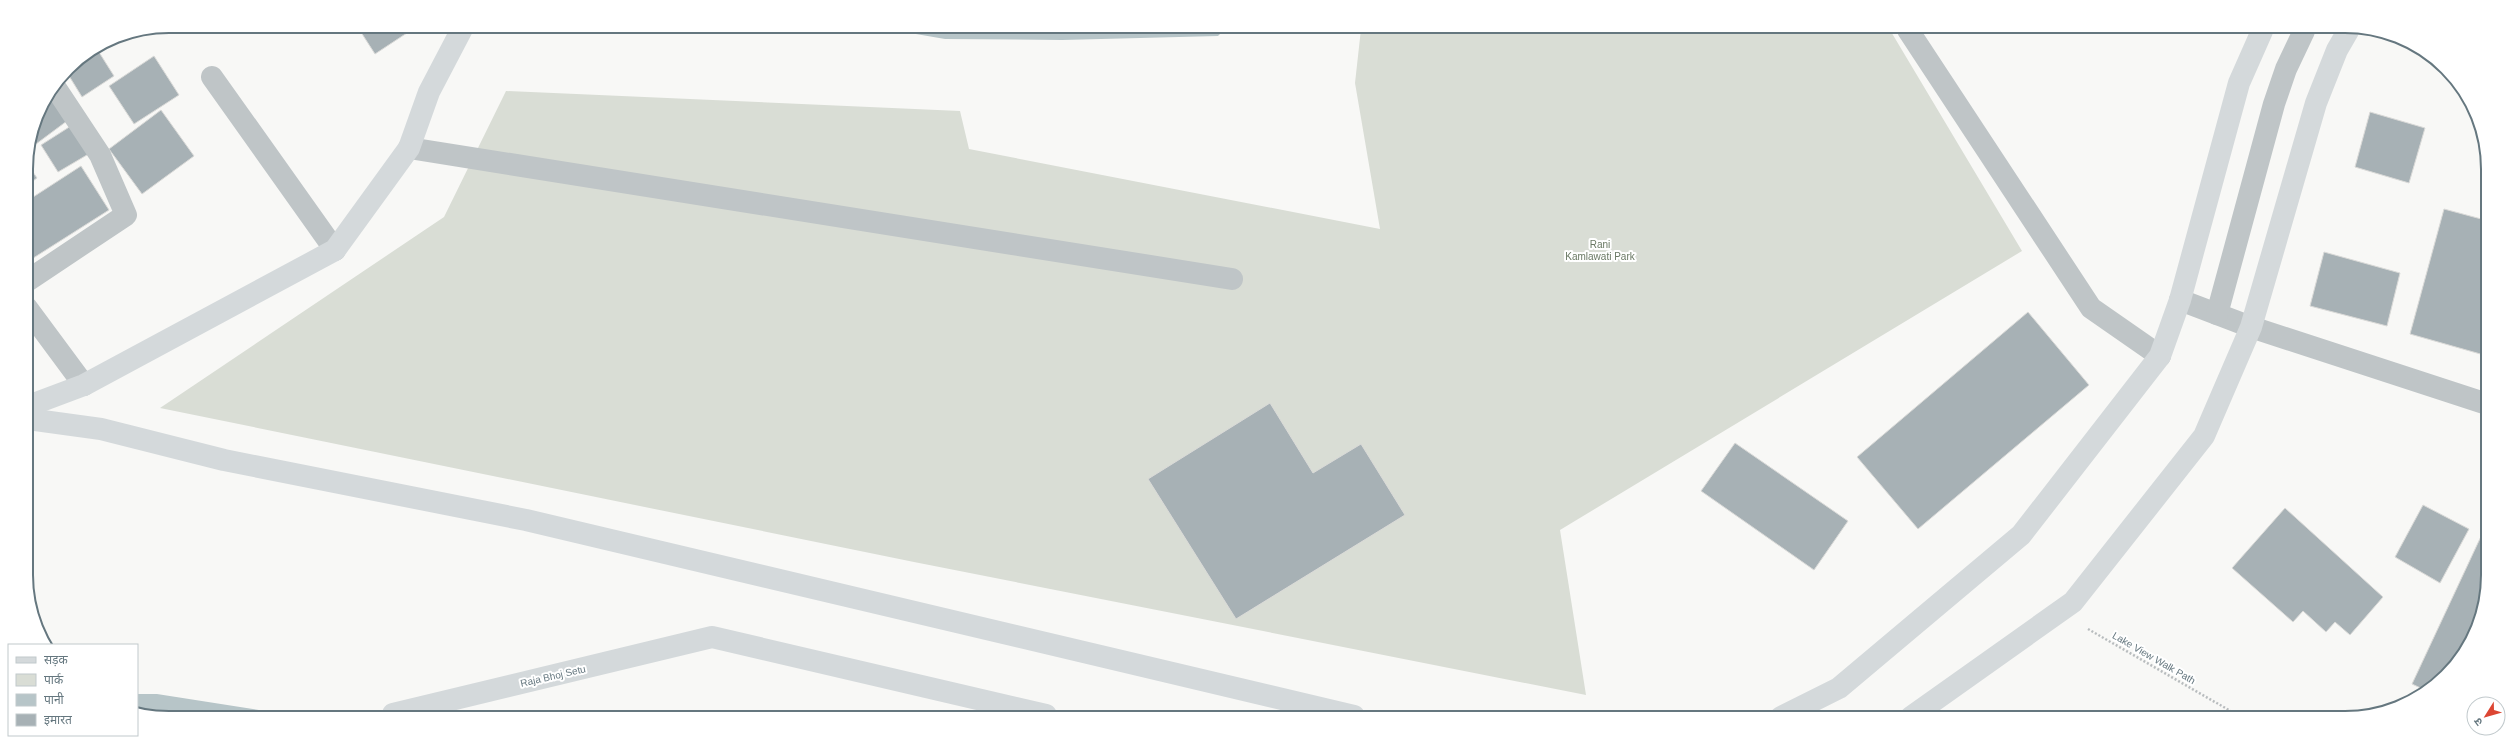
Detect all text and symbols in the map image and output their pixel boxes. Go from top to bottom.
park label: Rani Kamlawati Park [1565,239,1636,262]
street label: Lake View Walk Path [2111,630,2197,686]
legend [8,644,138,736]
text: सड़क [44,653,69,667]
street label: Raja Bhoj Setu [519,663,587,689]
text: पार्क [44,673,64,687]
text: पानी [44,692,65,707]
north arrow [2466,696,2506,736]
text: इमारत [44,713,73,727]
text: उ [2471,715,2485,728]

